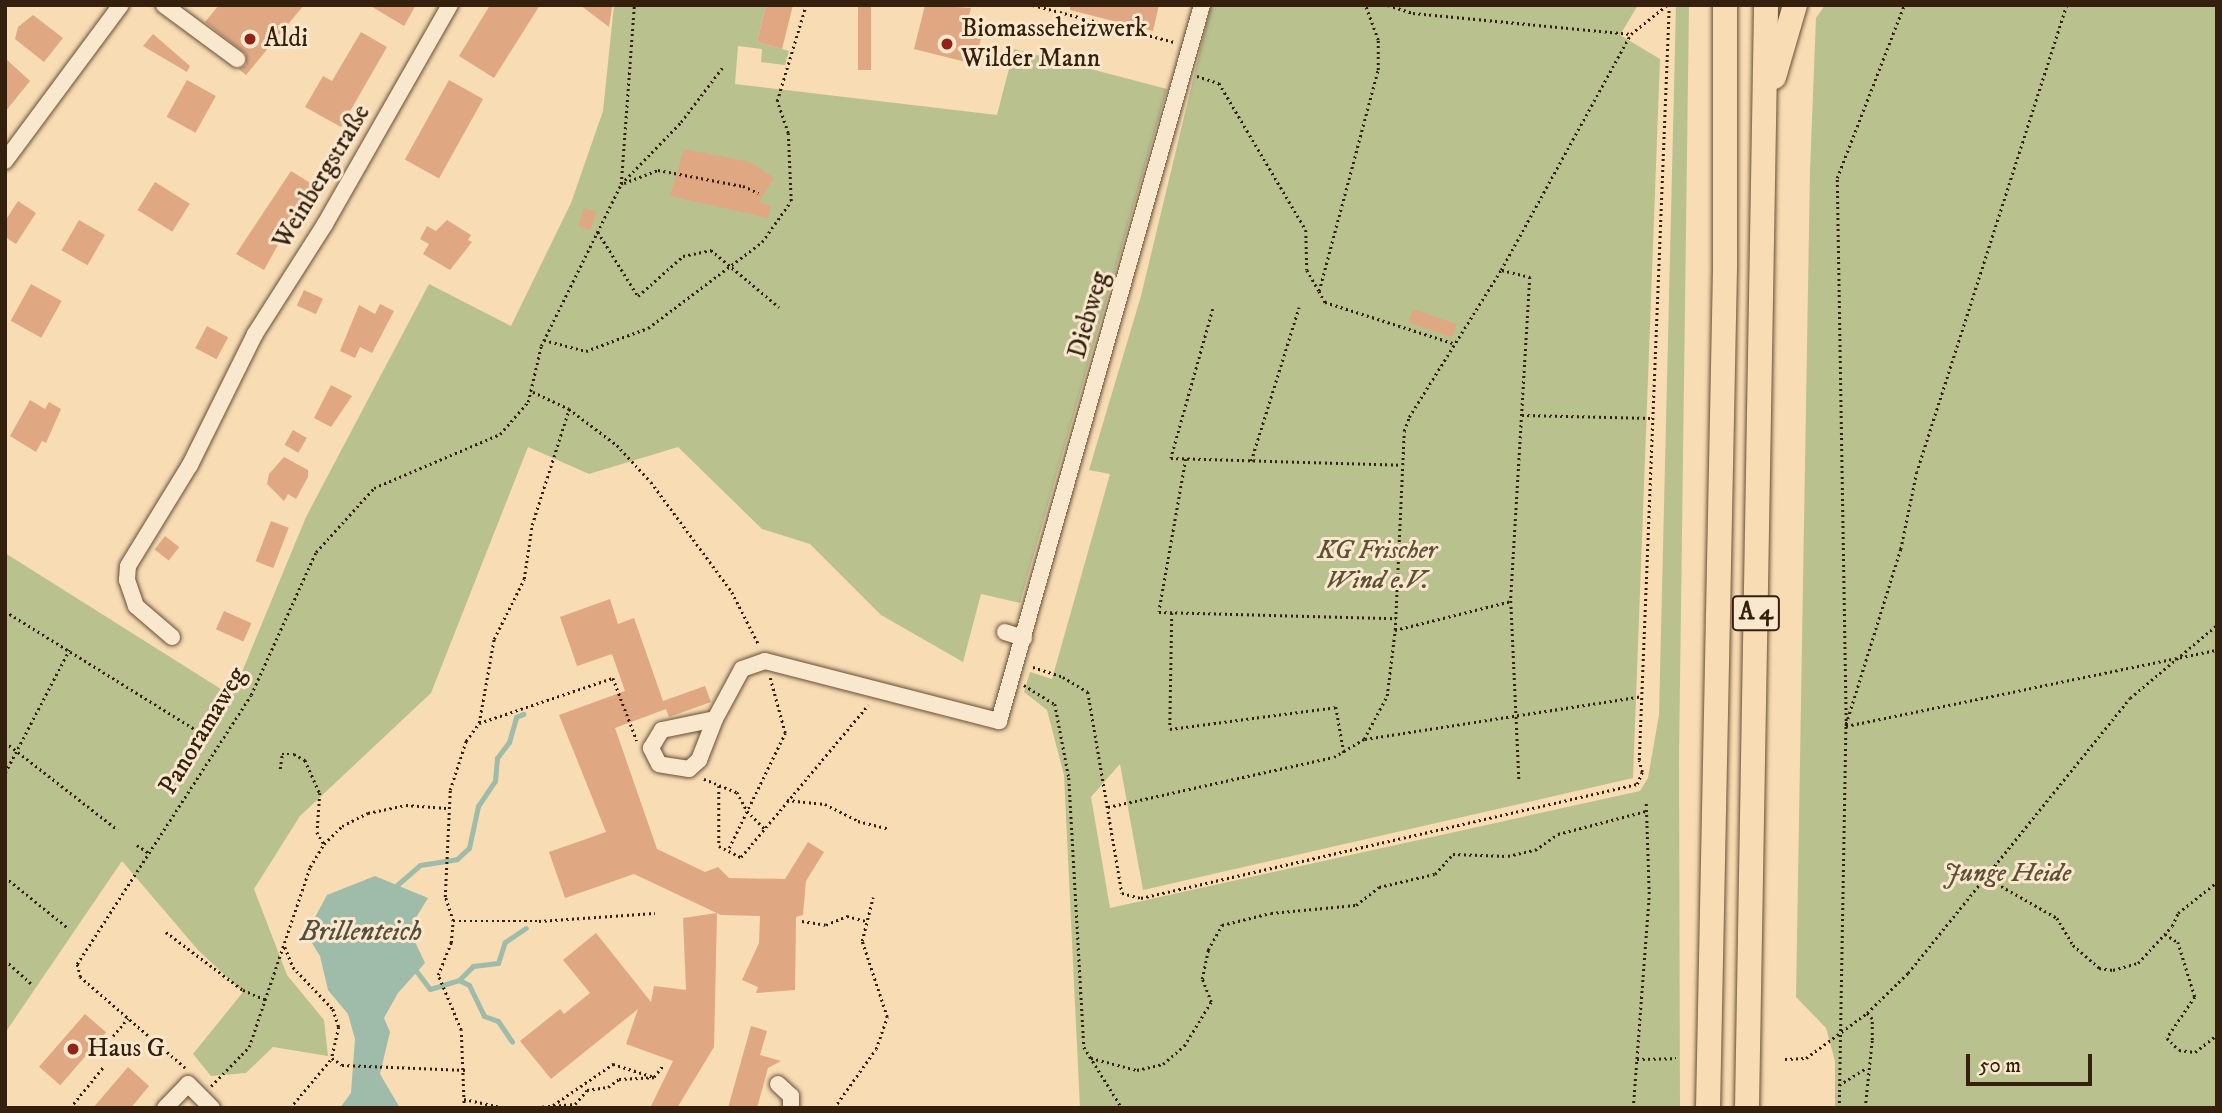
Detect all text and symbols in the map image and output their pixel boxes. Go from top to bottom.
place label: Biomasseheizwerk Wilder Mann [961,13,1147,74]
place label: Aldi [264,23,308,55]
marker: Aldi [242,31,258,47]
marker: Biomasseheizwerk Wilder Mann [939,36,955,52]
street label: Weinbergstraße [267,99,377,255]
street label: Diebweg [1062,268,1116,362]
park label: KG Frischer Wind e.V. [1317,535,1437,596]
road number: A 4 [1732,592,1780,634]
street label: Panoramaweg [153,661,253,801]
park label: Junge Heide [1943,858,2071,890]
water label: Brillenteich [300,915,422,949]
place label: Haus G [87,1033,165,1065]
scale bar [1970,1040,2096,1084]
marker: Haus G [65,1041,81,1057]
text: 50 m [1979,1053,2021,1079]

